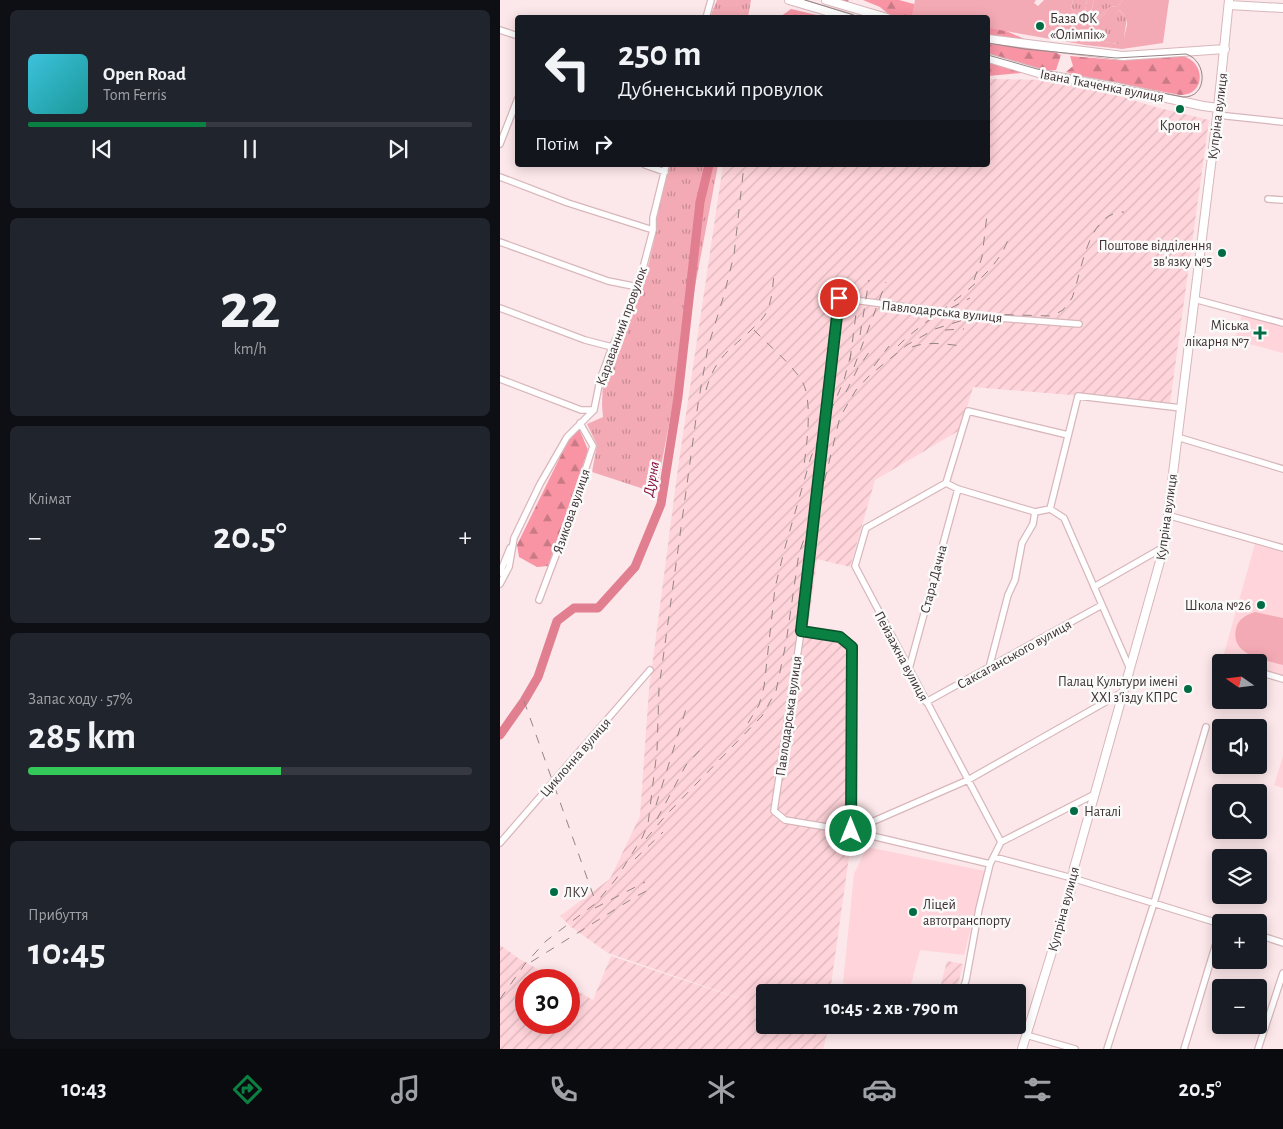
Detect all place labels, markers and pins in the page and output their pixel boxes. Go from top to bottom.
place label: База ФК «Олімпік» [1050,12,1105,42]
marker: База ФК «Олімпік» [1034,20,1046,32]
marker: Кротон [1174,103,1186,115]
place label: Кротон [1160,119,1200,133]
place label: Поштове відділення зв'язку №5 [1099,239,1212,269]
marker: Поштове відділення зв'язку №5 [1216,247,1228,259]
pin [818,277,860,319]
place label: Міська лікарня №7 [1186,319,1250,349]
marker: Міська лікарня №7 [1253,326,1267,340]
place label: Школа №26 [1185,599,1251,613]
marker: Школа №26 [1255,599,1267,611]
place label: Палац Культури імені XXI з'їзду КПРС [1058,675,1178,705]
marker: Палац Культури імені XXI з'їзду КПРС [1182,683,1194,695]
marker: Наталі [1068,805,1080,817]
place label: Наталі [1084,805,1121,819]
marker: ЛКУ [548,886,560,898]
place label: ЛКУ [564,886,588,900]
place label: Ліцей автотранспорту [923,898,1011,928]
marker: Ліцей автотранспорту [907,906,919,918]

